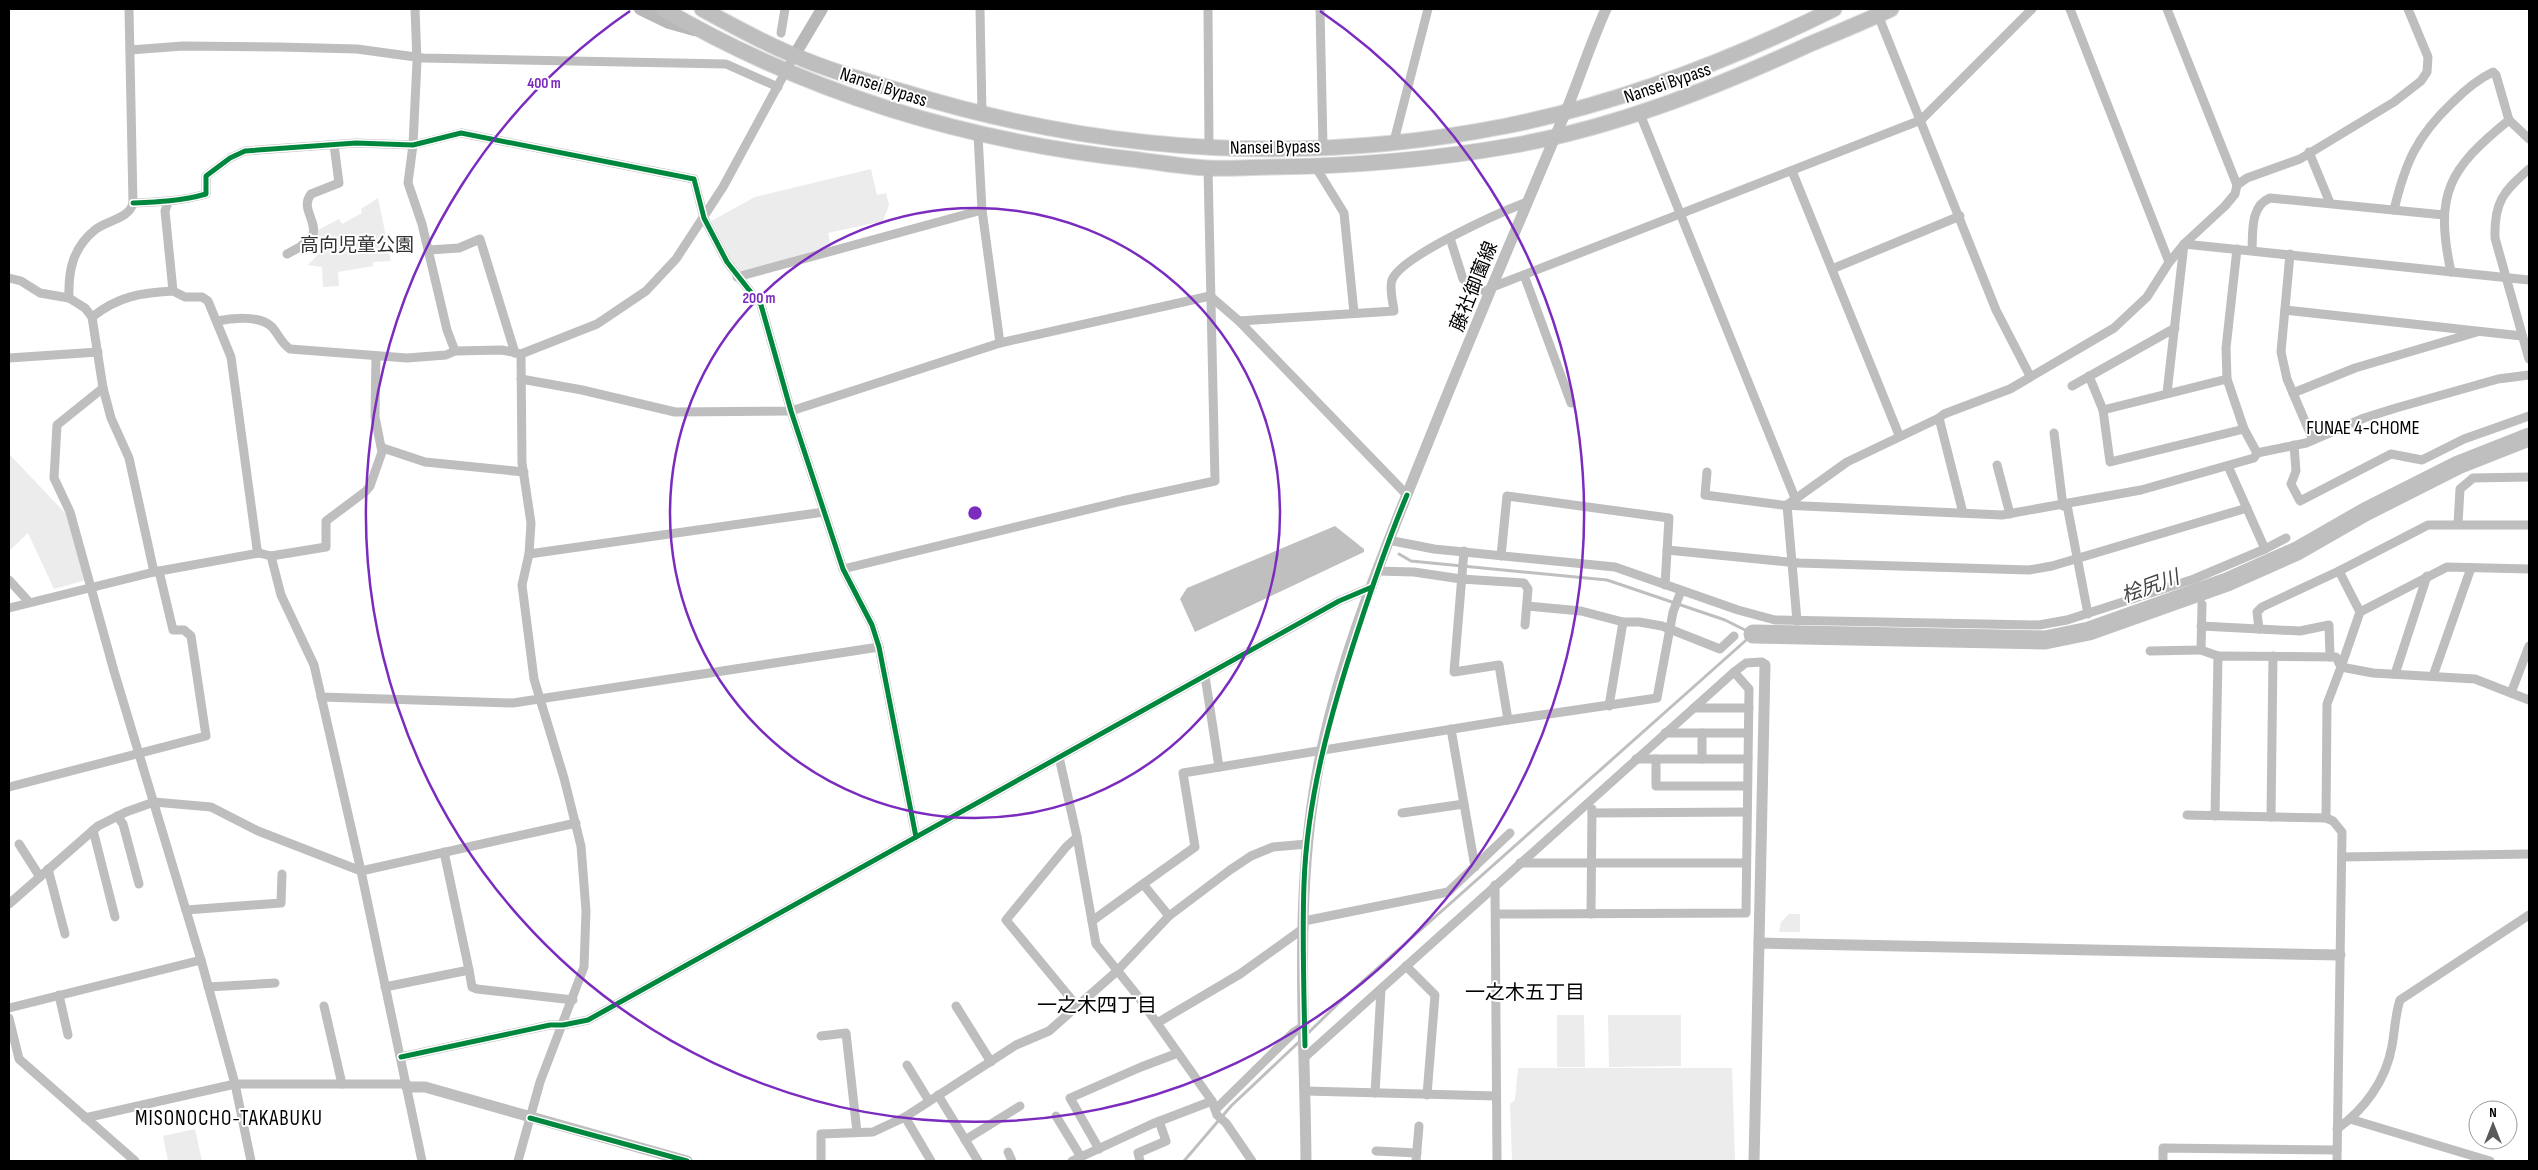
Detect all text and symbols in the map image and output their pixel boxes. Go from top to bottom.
street label: Nansei Bypass [1621,58,1714,109]
street label: Nansei Bypass [837,63,930,112]
text: 400 m [527,74,561,93]
street label: Nansei Bypass [1230,135,1321,160]
park label: 高向児童公園 [300,234,414,257]
street label: 藤社御薗線 [1446,238,1503,335]
text: 200 m [742,289,776,308]
district label: FUNAE 4-CHOME [2306,416,2420,440]
centre of rings [966,504,984,522]
water label: 桧尻川 [2118,565,2185,608]
district label: 一之木五丁目 [1465,981,1585,1005]
district label: 一之木四丁目 [1037,994,1157,1018]
north arrow [2468,1100,2518,1150]
text: N [2489,1104,2497,1121]
district label: MISONOCHO-TAKABUKU [135,1106,323,1131]

